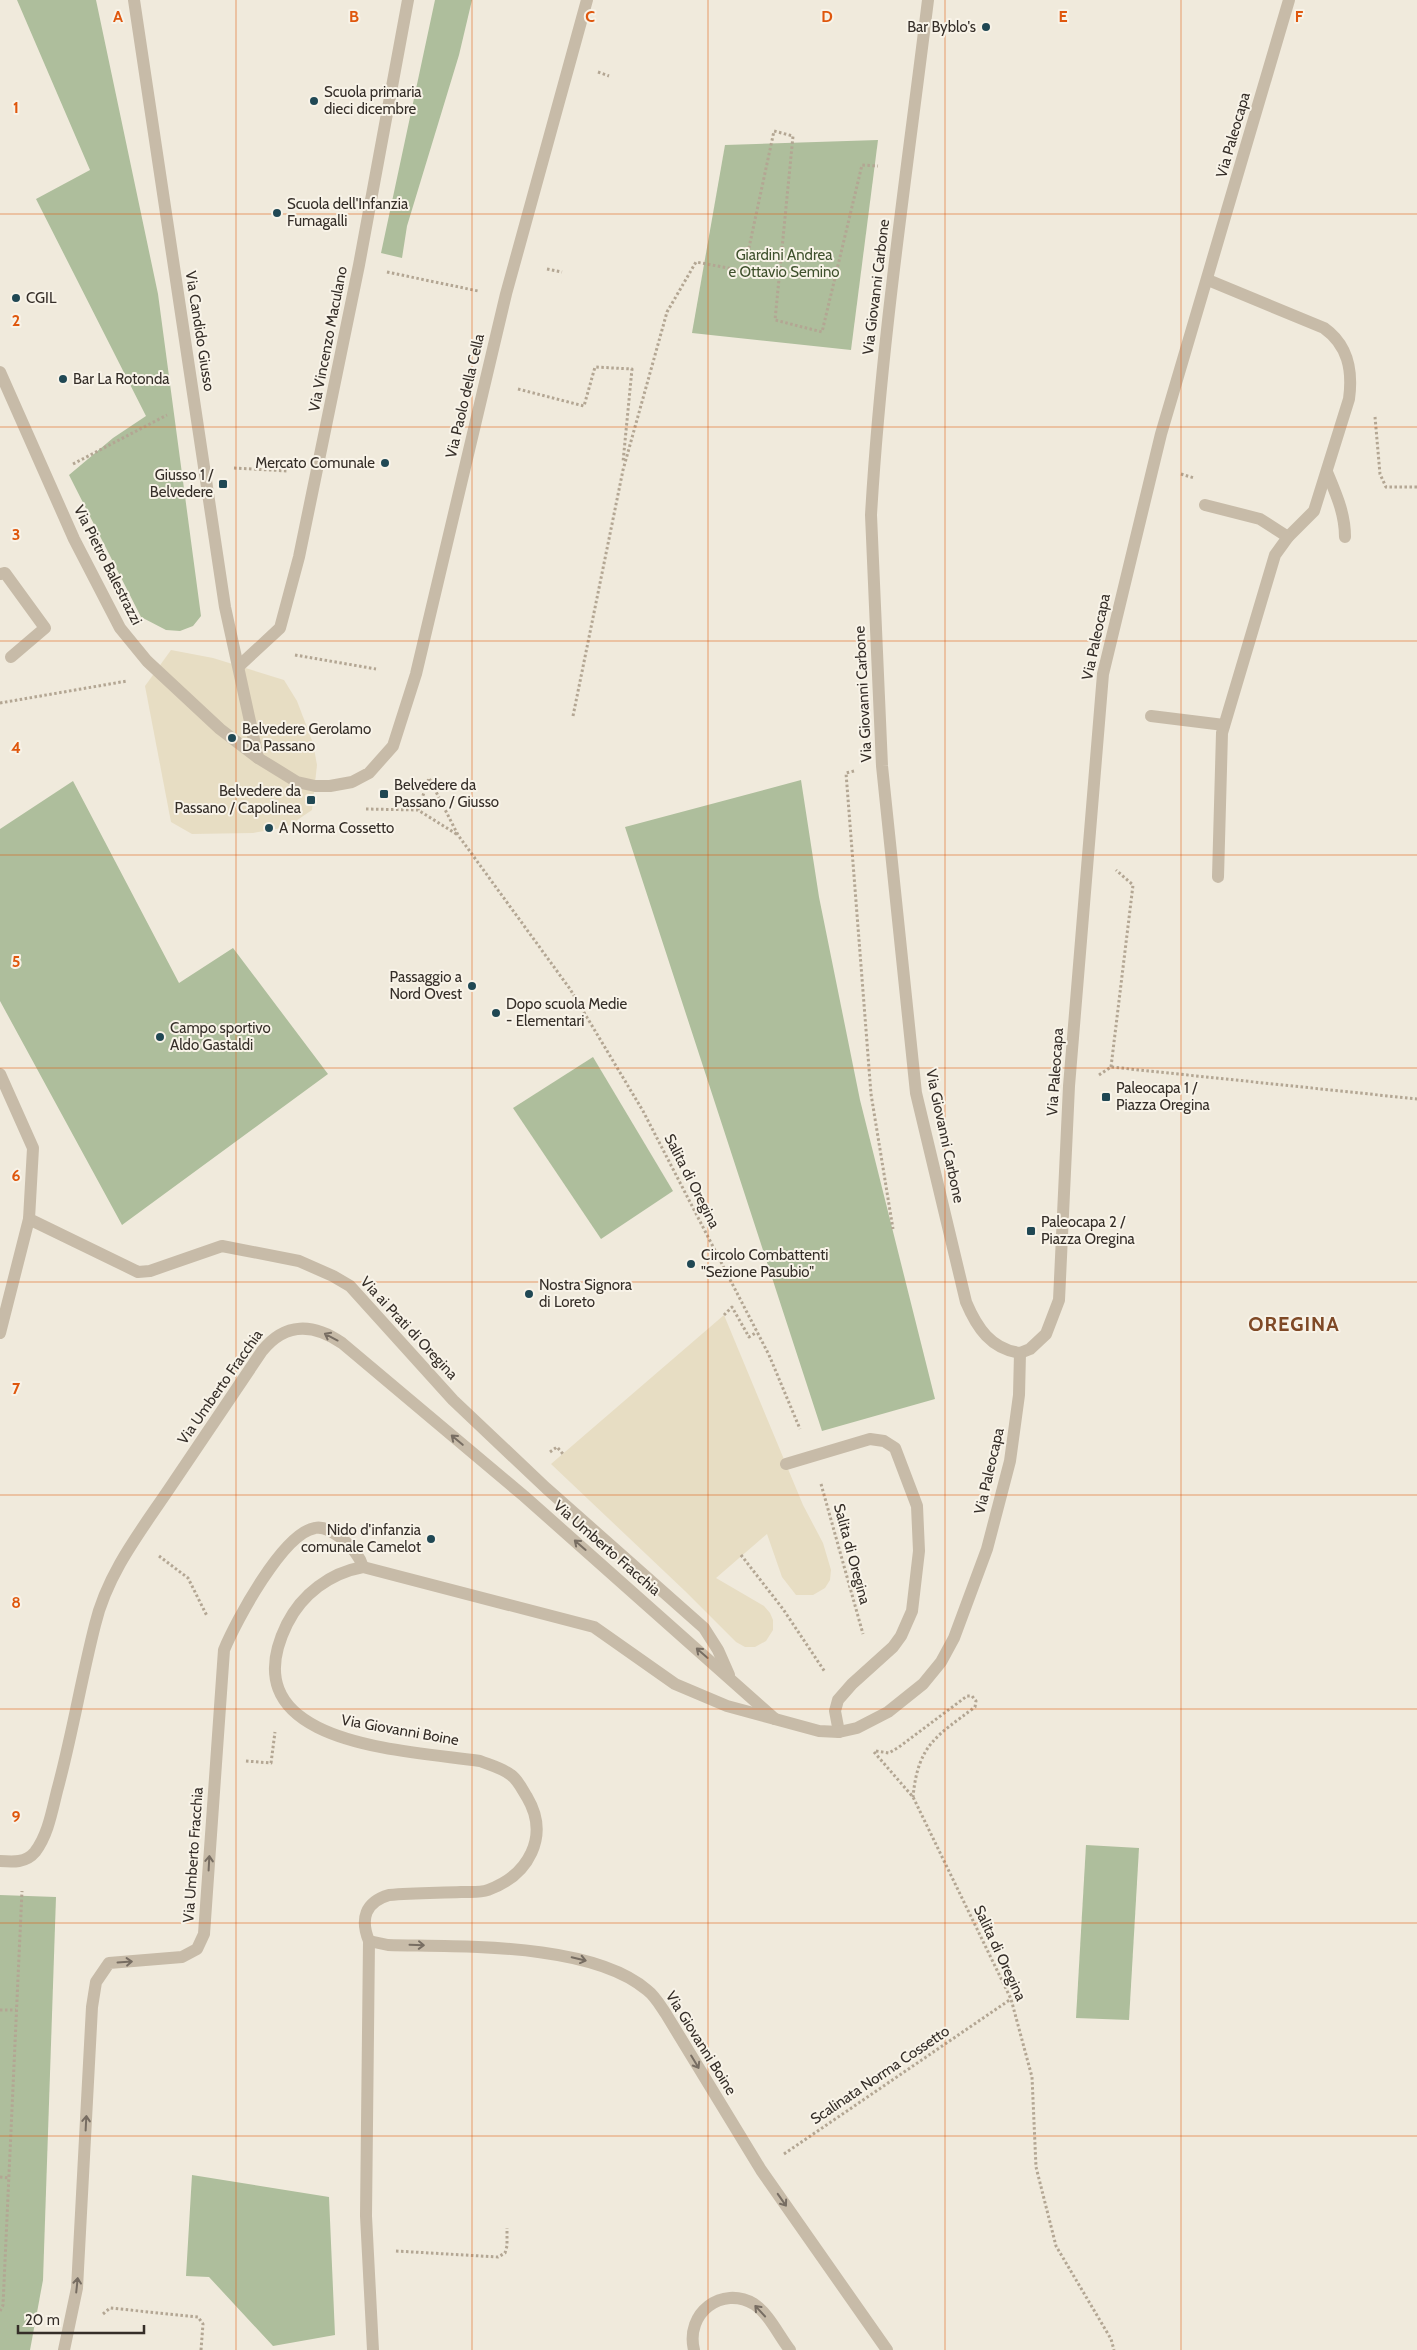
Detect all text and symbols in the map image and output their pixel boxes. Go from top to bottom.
text: A [113,7,123,26]
text: B [349,7,359,26]
text: C [585,7,595,26]
text: D [821,7,833,26]
text: E [1058,7,1068,26]
text: F [1295,7,1304,26]
place label: Bar Byblo's [907,18,976,36]
marker: Bar Byblo's [980,21,992,33]
place label: Scuola primaria dieci dicembre [324,83,422,118]
street label: Via Paleocapa [1212,89,1254,180]
marker: Scuola primaria dieci dicembre [308,95,320,107]
text: 1 [13,98,19,117]
place label: Scuola dell'Infanzia Fumagalli [287,195,409,230]
marker: Scuola dell'Infanzia Fumagalli [271,207,283,219]
street label: Via Giovanni Carbone [859,218,893,356]
park label: Giardini Andrea e Ottavio Semino [728,246,840,281]
street label: Via Vincenzo Maculano [305,265,351,413]
street label: Via Candido Giusso [182,270,218,392]
place label: CGIL [26,289,57,307]
marker: CGIL [10,292,22,304]
text: 2 [12,311,20,330]
street label: Via Paolo della Cella [442,331,488,460]
place label: Bar La Rotonda [73,370,170,388]
marker: Bar La Rotonda [57,373,69,385]
place label: Mercato Comunale [255,454,375,472]
marker: Mercato Comunale [379,457,391,469]
place label: Giusso 1 / Belvedere [150,466,214,501]
marker: Giusso 1 / Belvedere [217,478,229,490]
street label: Via Pietro Balestrazzi [70,502,146,628]
text: 3 [12,525,20,544]
street label: Via Paleocapa [1078,591,1114,682]
street label: Via Giovanni Carbone [850,625,876,763]
place label: Belvedere Gerolamo Da Passano [242,720,371,755]
marker: Belvedere Gerolamo Da Passano [226,732,238,744]
text: 4 [11,738,21,757]
place label: Belvedere da Passano / Giusso [394,776,499,811]
place label: Belvedere da Passano / Capolinea [175,782,302,817]
marker: Belvedere da Passano / Giusso [378,788,390,800]
marker: Belvedere da Passano / Capolinea [305,794,317,806]
place label: A Norma Cossetto [279,819,394,837]
marker: A Norma Cossetto [263,822,275,834]
text: 5 [12,952,20,971]
place label: Passaggio a Nord Ovest [389,968,463,1003]
marker: Passaggio a Nord Ovest [466,980,478,992]
place label: Dopo scuola Medie - Elementari [506,995,627,1030]
marker: Dopo scuola Medie - Elementari [490,1007,502,1019]
place label: Campo sportivo Aldo Gastaldi [170,1019,271,1054]
street label: Via Paleocapa [1043,1027,1067,1117]
marker: Campo sportivo Aldo Gastaldi [154,1031,166,1043]
street label: Via Giovanni Carbone [922,1067,968,1205]
place label: Paleocapa 1 / Piazza Oregina [1116,1079,1211,1114]
marker: Paleocapa 1 / Piazza Oregina [1100,1091,1112,1103]
street label: Salita di Oregina [661,1131,724,1232]
text: 6 [12,1166,21,1185]
place label: Paleocapa 2 / Piazza Oregina [1041,1213,1136,1248]
marker: Paleocapa 2 / Piazza Oregina [1025,1225,1037,1237]
place label: Circolo Combattenti "Sezione Pasubio" [701,1246,829,1281]
marker: Circolo Combattenti "Sezione Pasubio" [685,1258,697,1270]
street label: Via ai Prati di Oregina [357,1273,462,1384]
place label: Nostra Signora di Loreto [539,1276,633,1311]
marker: Nostra Signora di Loreto [523,1288,535,1300]
district label: OREGINA [1248,1312,1340,1336]
street label: Via Umberto Fracchia [174,1326,267,1448]
one-way arrow [324,1332,339,1341]
text: 7 [12,1379,21,1398]
street label: Via Paleocapa [970,1425,1008,1516]
one-way arrow [450,1434,463,1445]
street label: Via Umberto Fracchia [550,1497,665,1600]
street label: Salita di Oregina [830,1502,874,1607]
place label: Nido d'infanzia comunale Camelot [301,1521,422,1556]
marker: Nido d'infanzia comunale Camelot [425,1533,437,1545]
one-way arrow [574,1540,587,1551]
text: 8 [11,1593,21,1612]
one-way arrow [695,1647,708,1659]
street label: Via Giovanni Boine [340,1711,461,1749]
street label: Via Umberto Fracchia [179,1786,207,1923]
text: 9 [12,1807,21,1826]
one-way arrow [204,1855,213,1871]
street label: Salita di Oregina [970,1902,1030,2004]
one-way arrow [409,1941,425,1950]
one-way arrow [571,1955,587,1964]
one-way arrow [116,1957,132,1966]
street label: Via Giovanni Boine [662,1988,740,2099]
street label: Scalinata Norma Cossetto [807,2022,953,2128]
one-way arrow [691,2055,701,2069]
one-way arrow [82,2115,91,2131]
one-way arrow [777,2193,787,2207]
one-way arrow [72,2277,82,2293]
scale bar [18,2302,144,2334]
one-way arrow [755,2305,766,2318]
text: 20 m [25,2311,60,2329]

